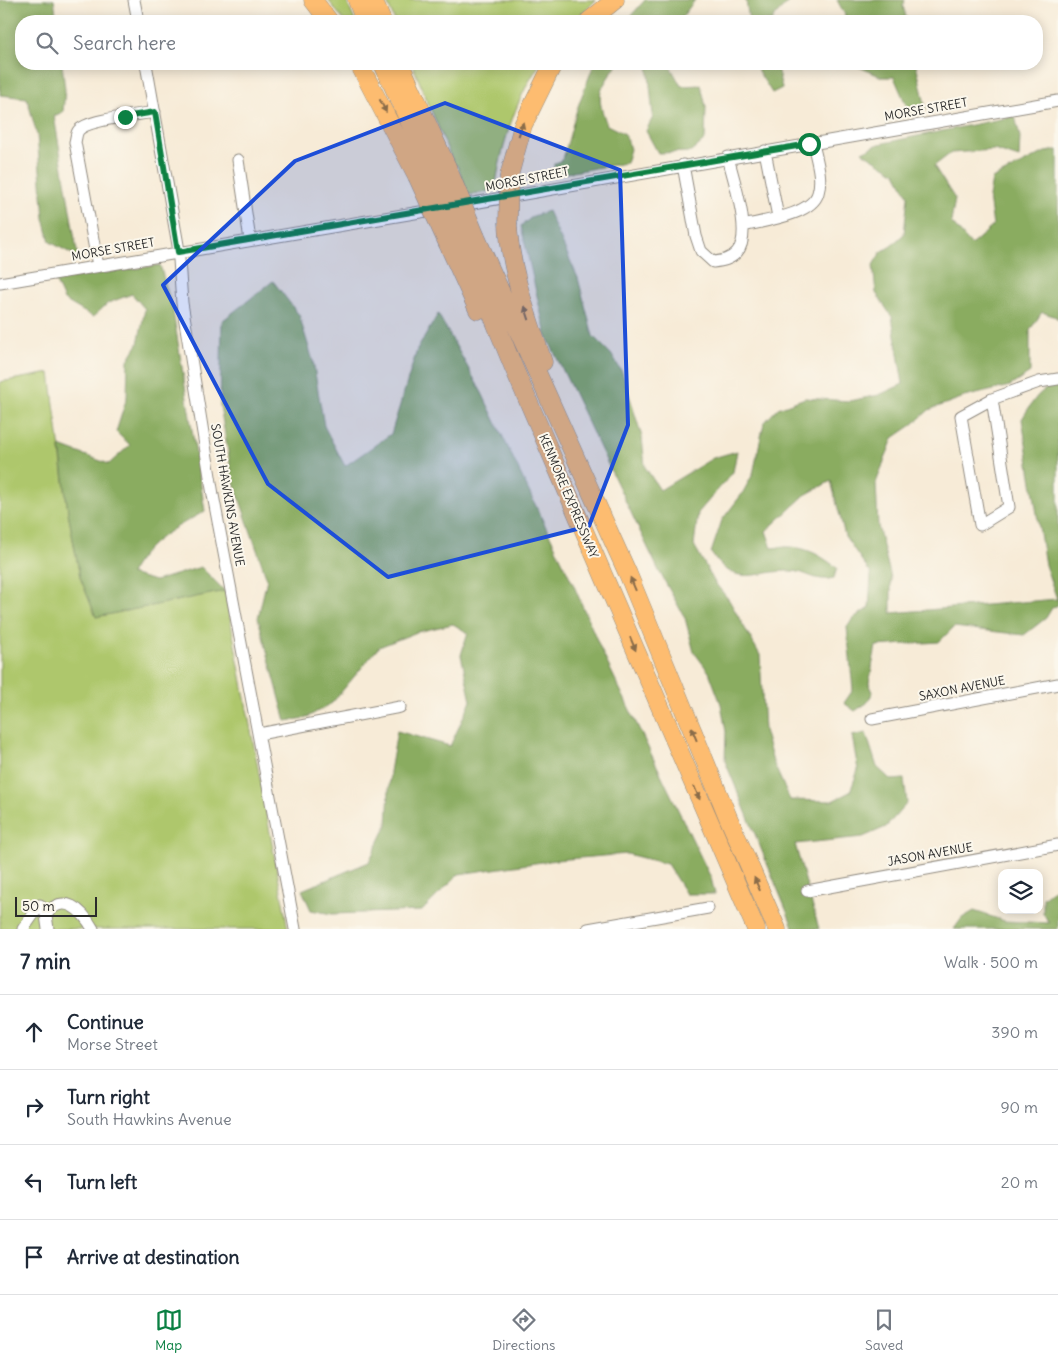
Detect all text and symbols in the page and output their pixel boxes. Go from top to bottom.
search box [15,15,1043,70]
icon: search [33,29,61,57]
text: Search here [73,31,176,55]
street label: MORSE STREET [883,94,969,124]
one-way arrow [379,99,387,114]
route end [114,106,137,129]
one-way arrow [518,121,526,136]
route start [798,133,821,156]
street label: MORSE STREET [484,164,570,194]
street label: MORSE STREET [70,234,156,264]
one-way arrow [523,306,531,321]
street label: SOUTH HAWKINS AVENUE [208,422,248,568]
street label: KENMORE EXPRESSWAY [536,432,602,561]
one-way arrow [628,577,636,591]
one-way arrow [629,636,637,651]
street label: SAXON AVENUE [918,672,1006,704]
one-way arrow [690,727,698,742]
one-way arrow [693,786,701,800]
street label: JASON AVENUE [886,839,974,869]
map controls [998,869,1043,914]
button: layers [998,869,1043,914]
one-way arrow [753,877,761,891]
scale bar [15,894,98,917]
text: 50 m [22,897,55,915]
text: 7 min [20,948,71,975]
text: Walk · 500 m [944,952,1038,972]
text: Continue [67,1010,144,1034]
icon: ahead [20,1018,48,1046]
text: 390 m [991,1022,1038,1042]
text: Morse Street [67,1034,158,1054]
text: Turn right [67,1085,150,1109]
icon: right [20,1093,48,1121]
text: 90 m [1000,1097,1038,1117]
text: South Hawkins Avenue [67,1109,232,1129]
icon: left [20,1168,48,1196]
text: Turn left [67,1170,137,1194]
text: 20 m [1001,1172,1038,1192]
icon: arrive [20,1243,48,1271]
text: Arrive at destination [67,1245,240,1269]
tab: Map [155,1306,183,1354]
tab: Directions [492,1306,555,1354]
tab: Saved [865,1306,903,1354]

